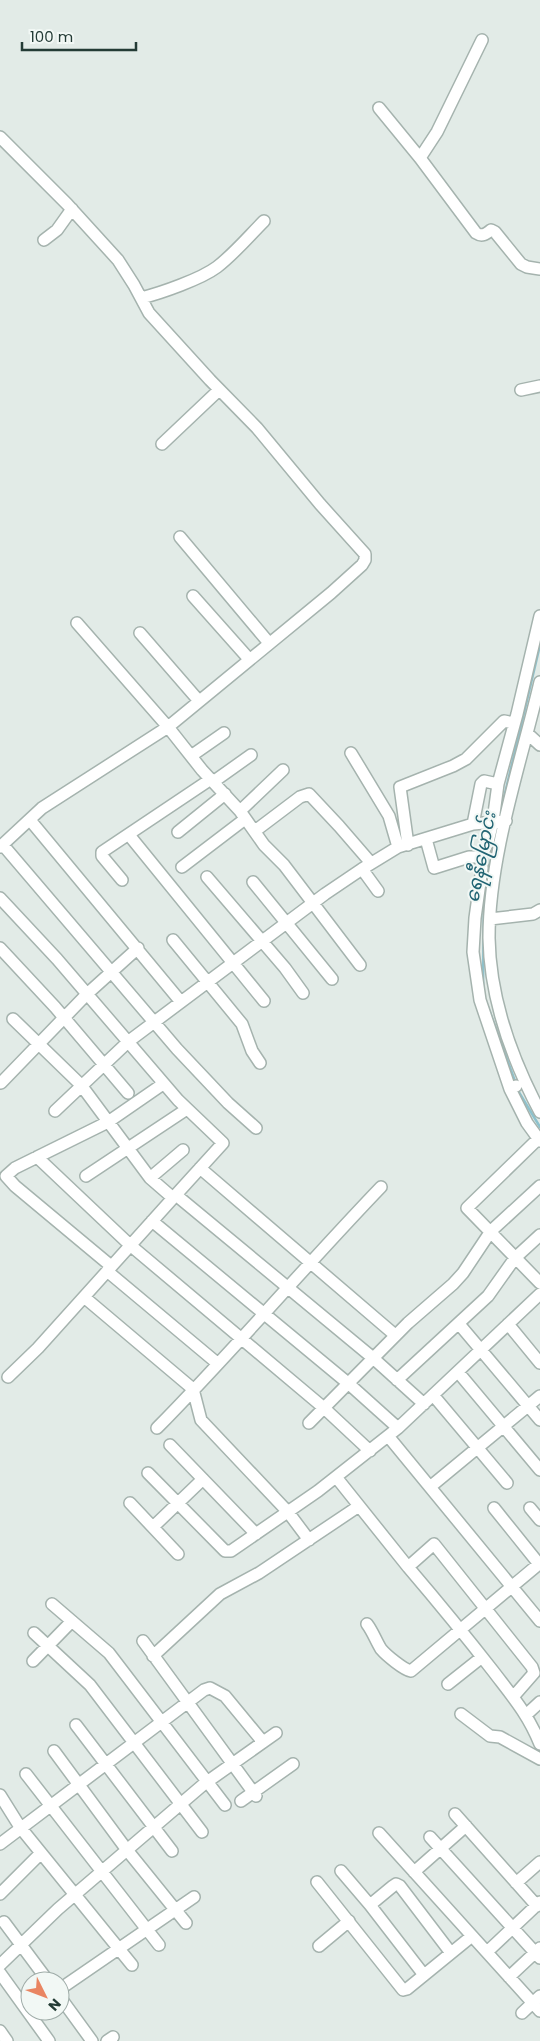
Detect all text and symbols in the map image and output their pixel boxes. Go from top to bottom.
scale bar [22,20,136,52]
text: 100 m [30,26,73,47]
water label: ရေနီမြောင်း [458,808,505,905]
north arrow [20,1971,70,2021]
text: N [44,1994,66,2015]

